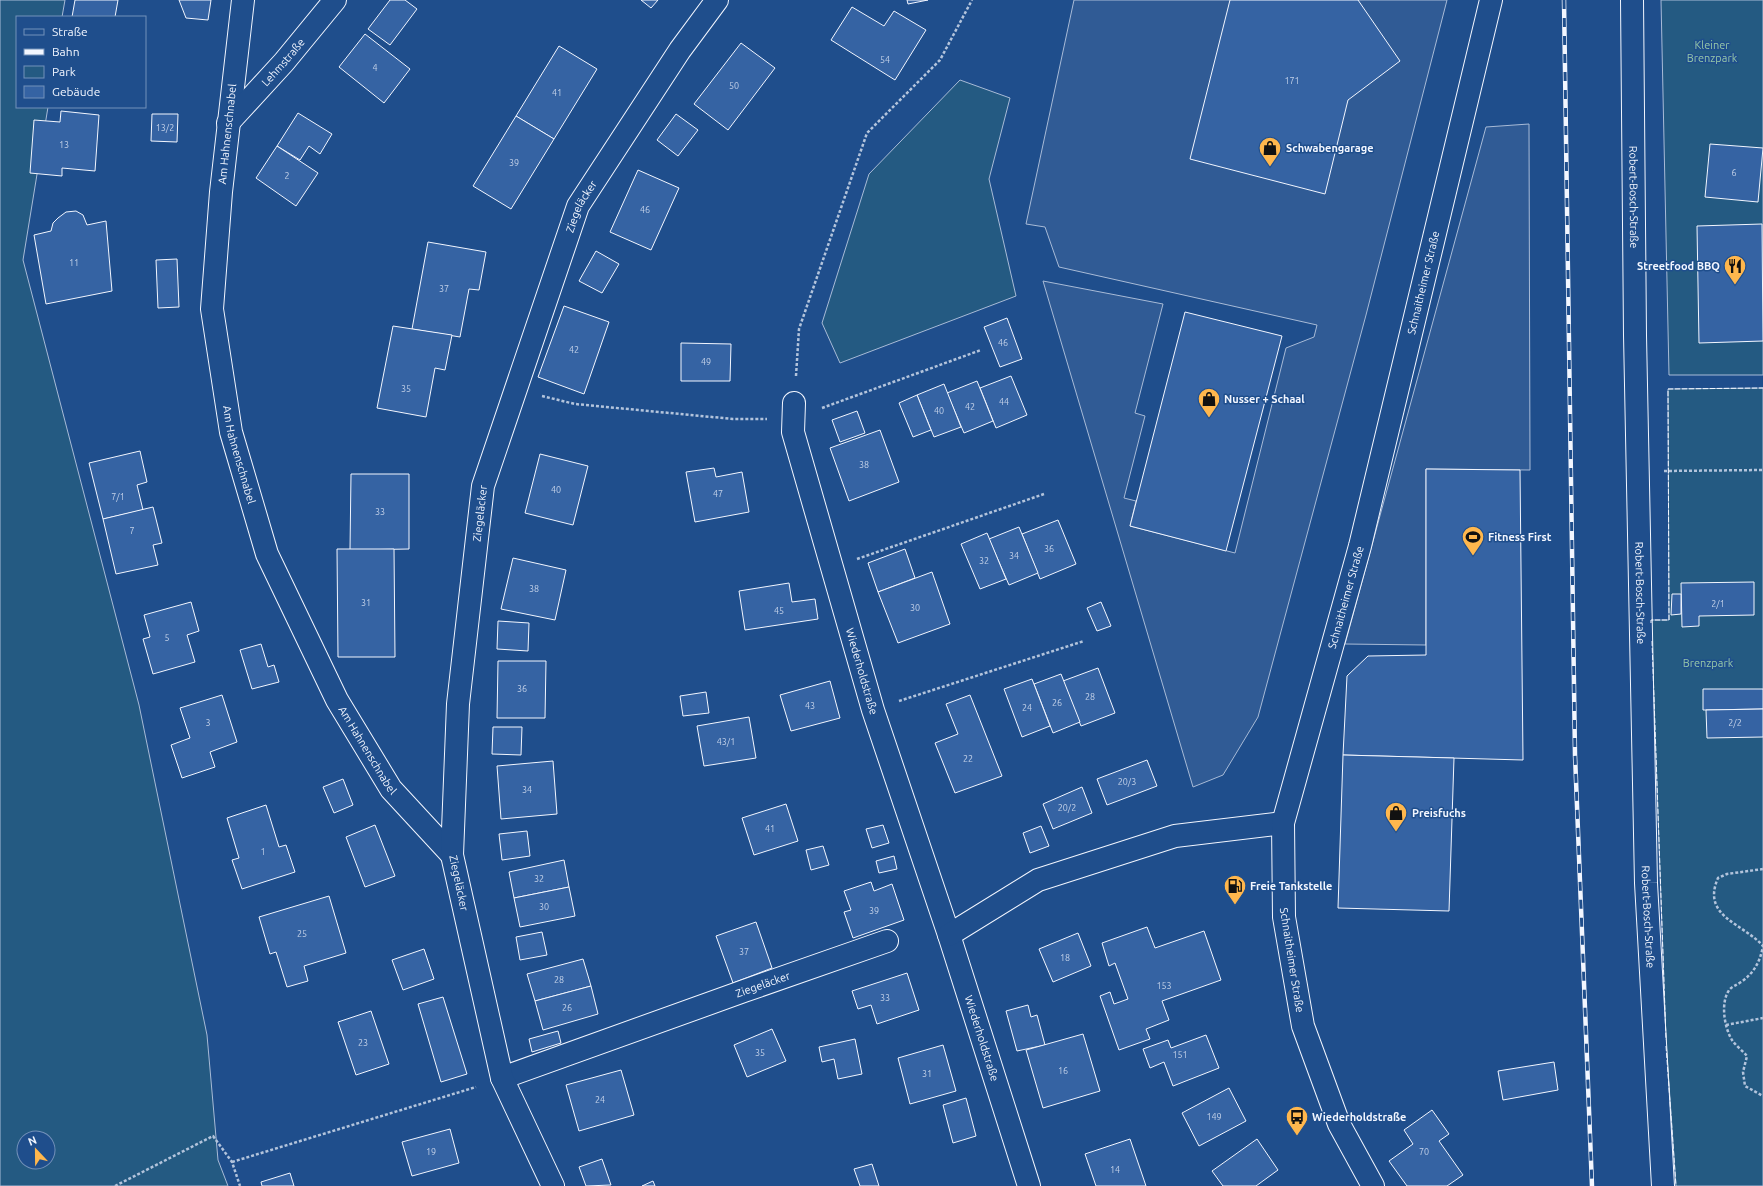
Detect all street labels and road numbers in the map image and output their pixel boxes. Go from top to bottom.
street label: Lehmstraße [259,36,307,88]
street label: Am Hahnenschnabel [216,83,238,185]
street label: Robert-Bosch-Straße [1627,146,1640,248]
street label: Ziegeläcker [563,178,599,234]
street label: Schnaitheimer Straße [1405,230,1441,336]
street label: Am Hahnenschnabel [221,405,258,505]
street label: Ziegeläcker [471,484,489,542]
street label: Robert-Bosch-Straße [1633,541,1647,644]
street label: Schnaitheimer Straße [1326,545,1366,650]
street label: Wiederholdstraße [844,627,880,716]
street label: Am Hahnenschnabel [336,704,399,797]
street label: Ziegeläcker [447,854,471,913]
street label: Robert-Bosch-Straße [1640,865,1657,968]
street label: Schnaitheimer Straße [1278,907,1306,1013]
street label: Ziegeläcker [734,969,792,1000]
street label: Wiederholdstraße [963,994,1001,1083]

